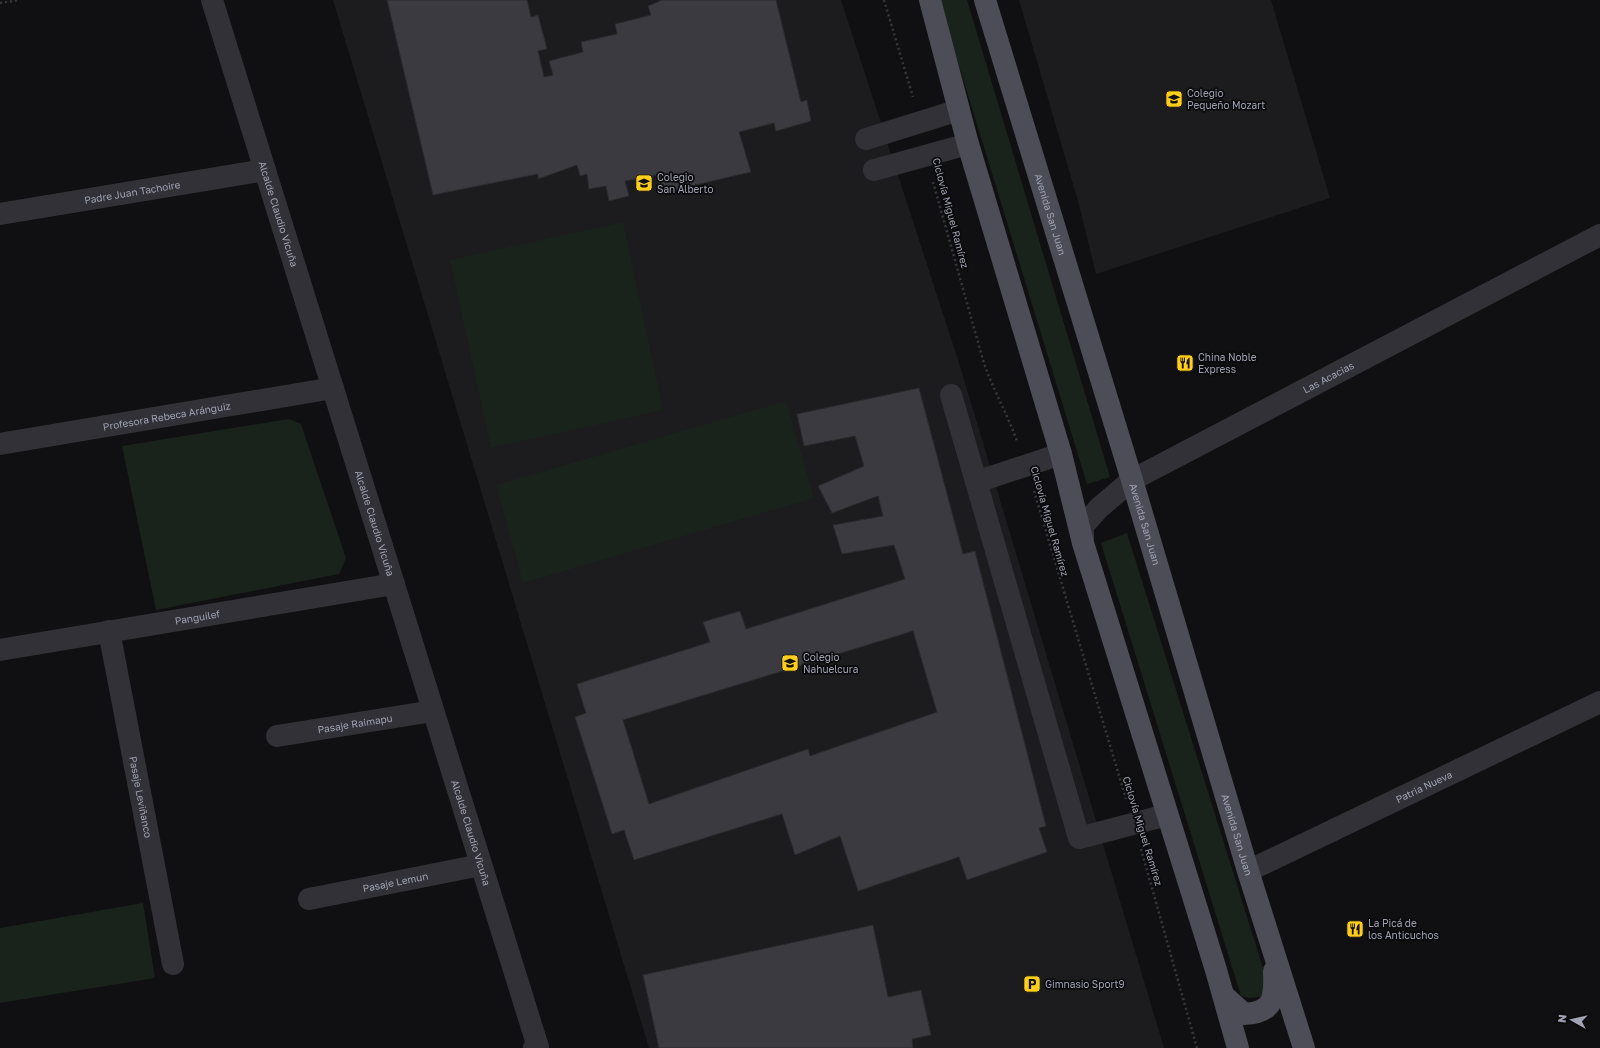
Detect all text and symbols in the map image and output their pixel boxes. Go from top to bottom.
place label: Colegio Pequeño Mozart [1187,87,1265,111]
school or university icon: Colegio Pequeño Mozart [1164,89,1184,109]
street label: Ciclovía Miguel Ramírez [930,156,972,270]
street label: Alcalde Claudio Vicuña [256,160,301,268]
place label: Colegio San Alberto [657,171,713,195]
street label: Avenida San Juan [1032,172,1069,256]
school or university icon: Colegio San Alberto [634,173,654,193]
street label: Padre Juan Tachoire [83,178,181,206]
place label: China Noble Express [1198,351,1257,375]
restaurant icon: China Noble Express [1175,353,1195,373]
street label: Las Acacias [1301,359,1356,396]
street label: Profesora Rebeca Aránguiz [102,399,231,433]
street label: Ciclovía Miguel Ramírez [1029,465,1071,577]
street label: Alcalde Claudio Vicuña [353,469,397,578]
street label: Avenida San Juan [1127,482,1163,566]
street label: Panguilef [174,607,221,627]
place label: Colegio Nahuelcura [803,651,858,675]
school or university icon: Colegio Nahuelcura [780,653,800,673]
street label: Pasaje Raimapu [317,712,393,735]
street label: Pasaje Leviñanco [127,755,155,839]
street label: Patria Nueva [1394,768,1454,805]
street label: Ciclovía Miguel Ramírez [1121,775,1165,887]
street label: Alcalde Claudio Vicuña [449,778,493,887]
street label: Avenida San Juan [1219,792,1255,877]
street label: Pasaje Lemun [362,870,429,894]
place label: La Picá de los Anticuchos [1368,917,1439,941]
restaurant icon: La Picá de los Anticuchos [1345,919,1365,939]
parking icon: Gimnasio Sport9 [1022,974,1042,994]
place label: Gimnasio Sport9 [1045,978,1125,990]
north arrow [1552,1000,1592,1040]
text: N [1555,1013,1569,1024]

